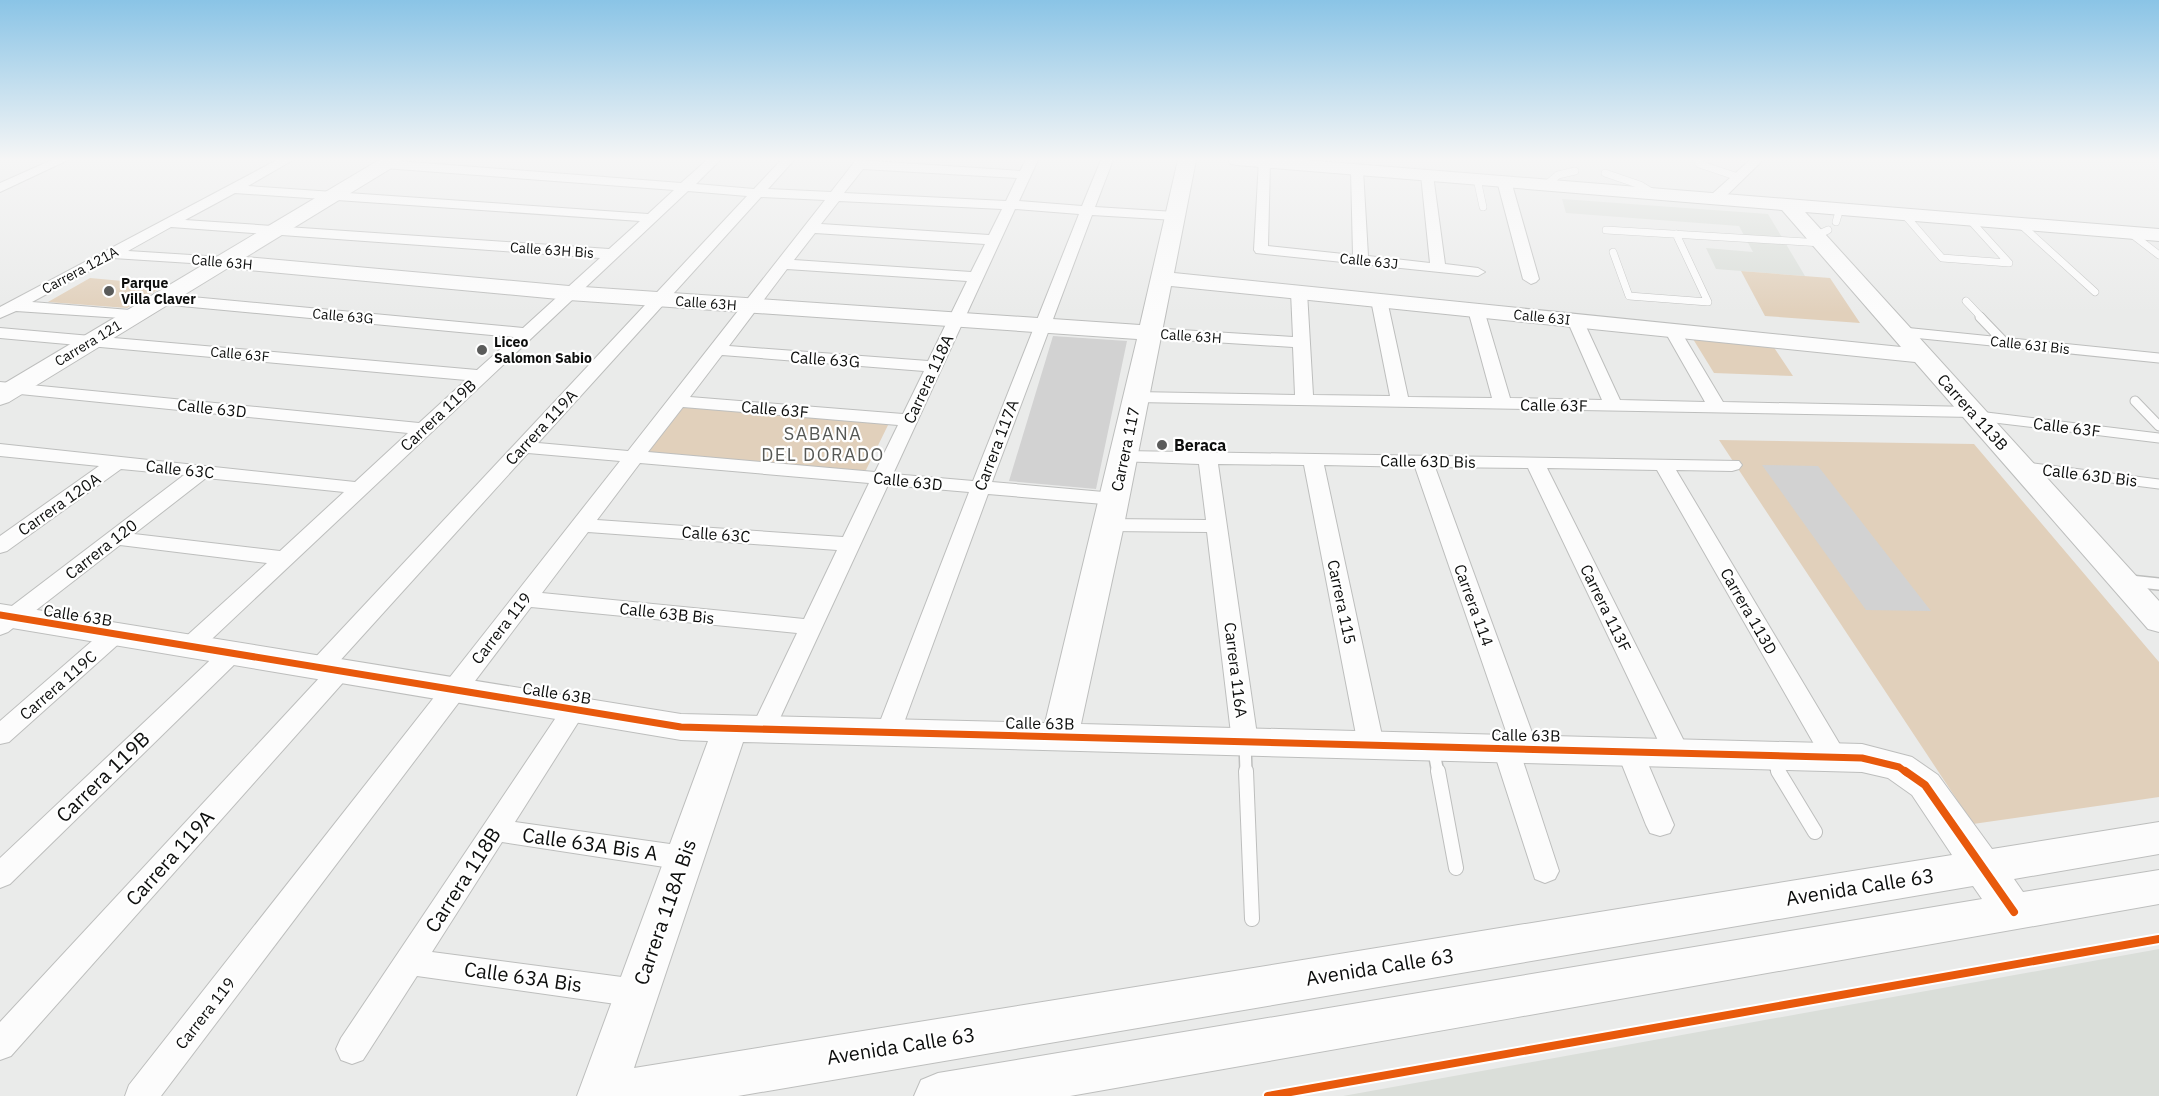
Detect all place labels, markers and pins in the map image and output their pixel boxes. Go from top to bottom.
place label: Parque Villa Claver [121,274,196,308]
marker: Parque Villa Claver [102,284,116,298]
place label: Liceo Salomon Sabio [494,333,592,367]
marker: Liceo Salomon Sabio [475,343,489,357]
place label: Beraca [1174,435,1226,455]
marker: Beraca [1155,438,1169,452]

